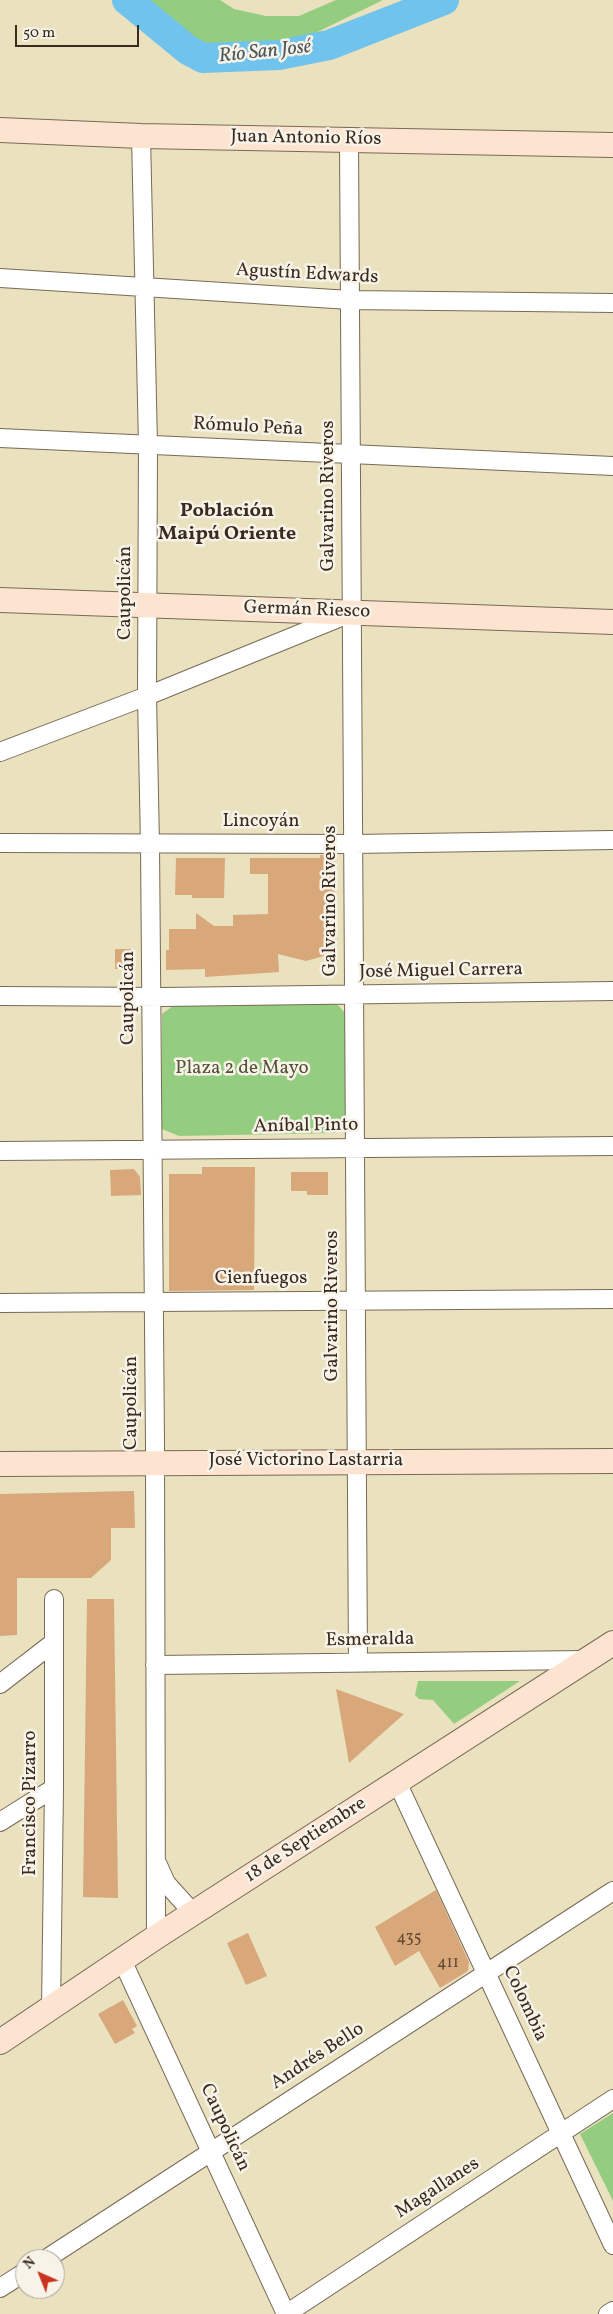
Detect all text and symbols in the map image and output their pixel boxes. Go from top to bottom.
scale bar [18,15,141,47]
text: 50 m [23,23,55,44]
water label: Río San José [218,36,312,70]
street label: Juan Antonio Ríos [230,126,382,152]
street label: Agustín Edwards [235,260,379,290]
street label: Rómulo Peña [192,414,304,442]
street label: Galvarino Riveros [319,420,341,572]
district label: Población Maipú Oriente [158,500,296,547]
street label: Caupolicán [116,546,138,640]
street label: Germán Riesco [243,597,371,625]
street label: Lincoyán [222,812,300,834]
street label: Galvarino Riveros [321,825,343,977]
street label: Caupolicán [119,951,141,1045]
street label: José Miguel Carrera [359,959,523,985]
park label: Plaza 2 de Mayo [175,1059,309,1081]
street label: Aníbal Pinto [254,1115,358,1139]
street label: Galvarino Riveros [323,1230,345,1382]
street label: Cienfuegos [215,1269,307,1291]
street label: Caupolicán [122,1356,144,1450]
street label: José Victorino Lastarria [209,1451,403,1473]
street label: Esmeralda [325,1629,415,1653]
street label: Francisco Pizarro [21,1730,43,1876]
street label: 18 de Septiembre [241,1793,371,1889]
house number: 435 [397,1929,421,1949]
house number: 411 [437,1954,459,1974]
street label: Colombia [497,1963,551,2045]
street label: Andrés Bello [267,2018,369,2096]
street label: Caupolicán [194,2081,254,2175]
street label: Magallanes [392,2153,484,2225]
north arrow [15,2249,65,2299]
text: N [20,2253,40,2274]

